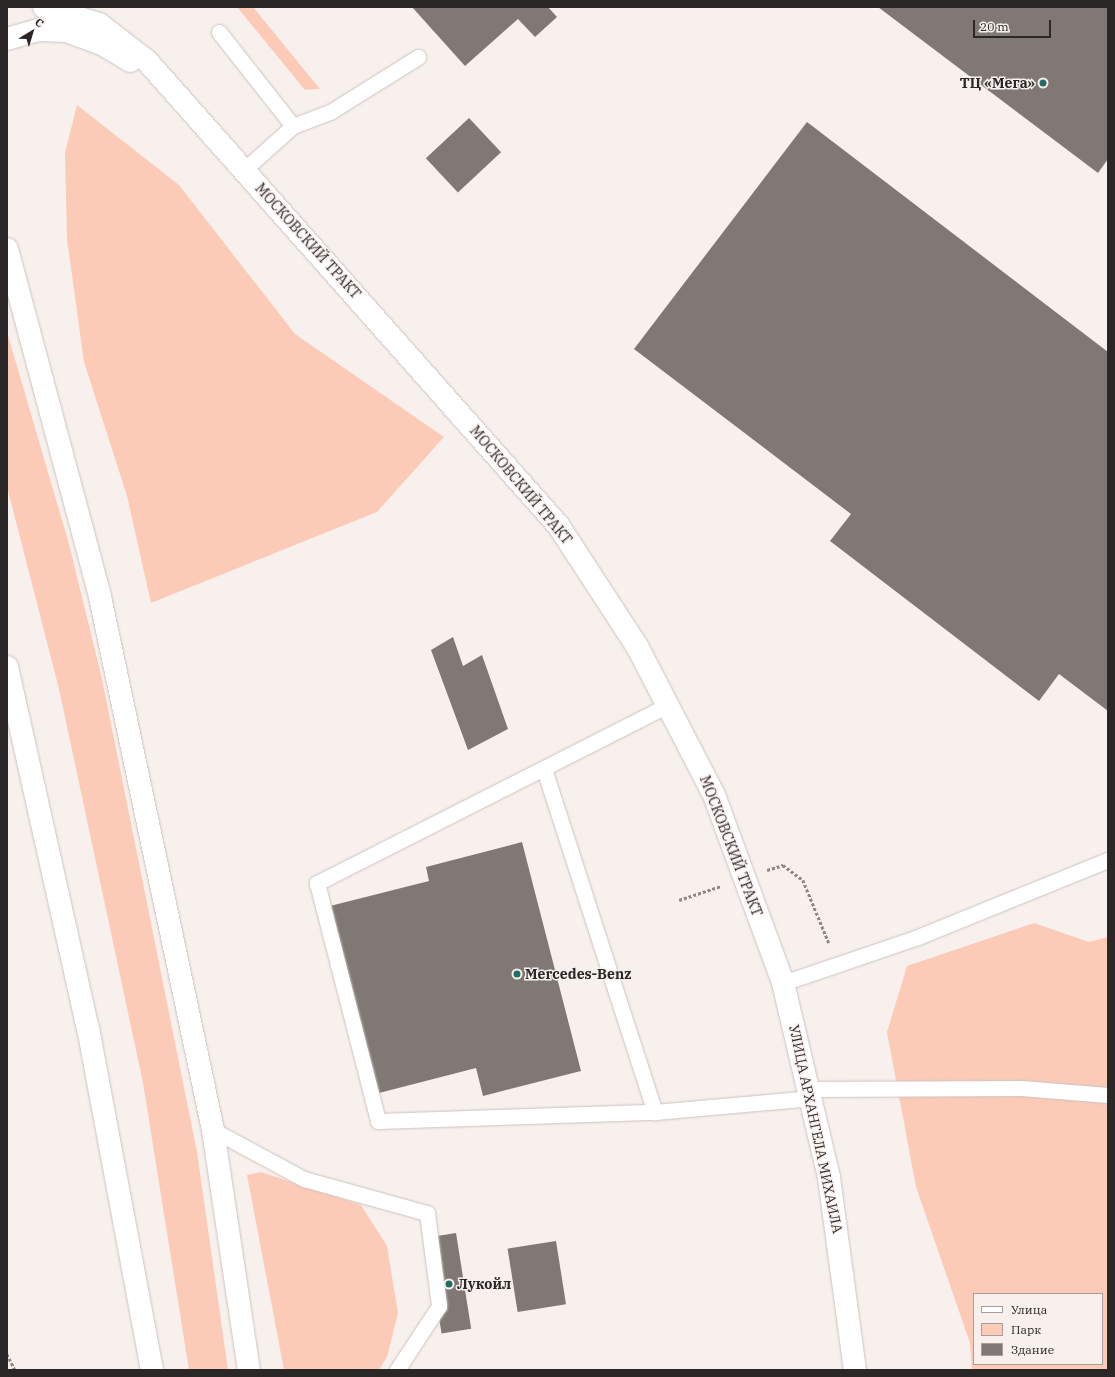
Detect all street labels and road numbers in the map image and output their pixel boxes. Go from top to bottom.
street label: МОСКОВСКИЙ ТРАКТ [252,180,364,302]
street label: МОСКОВСКИЙ ТРАКТ [467,422,575,548]
street label: МОСКОВСКИЙ ТРАКТ [696,773,766,919]
street label: УЛИЦА АРХАНГЕЛА МИХАИЛА [786,1023,846,1235]

